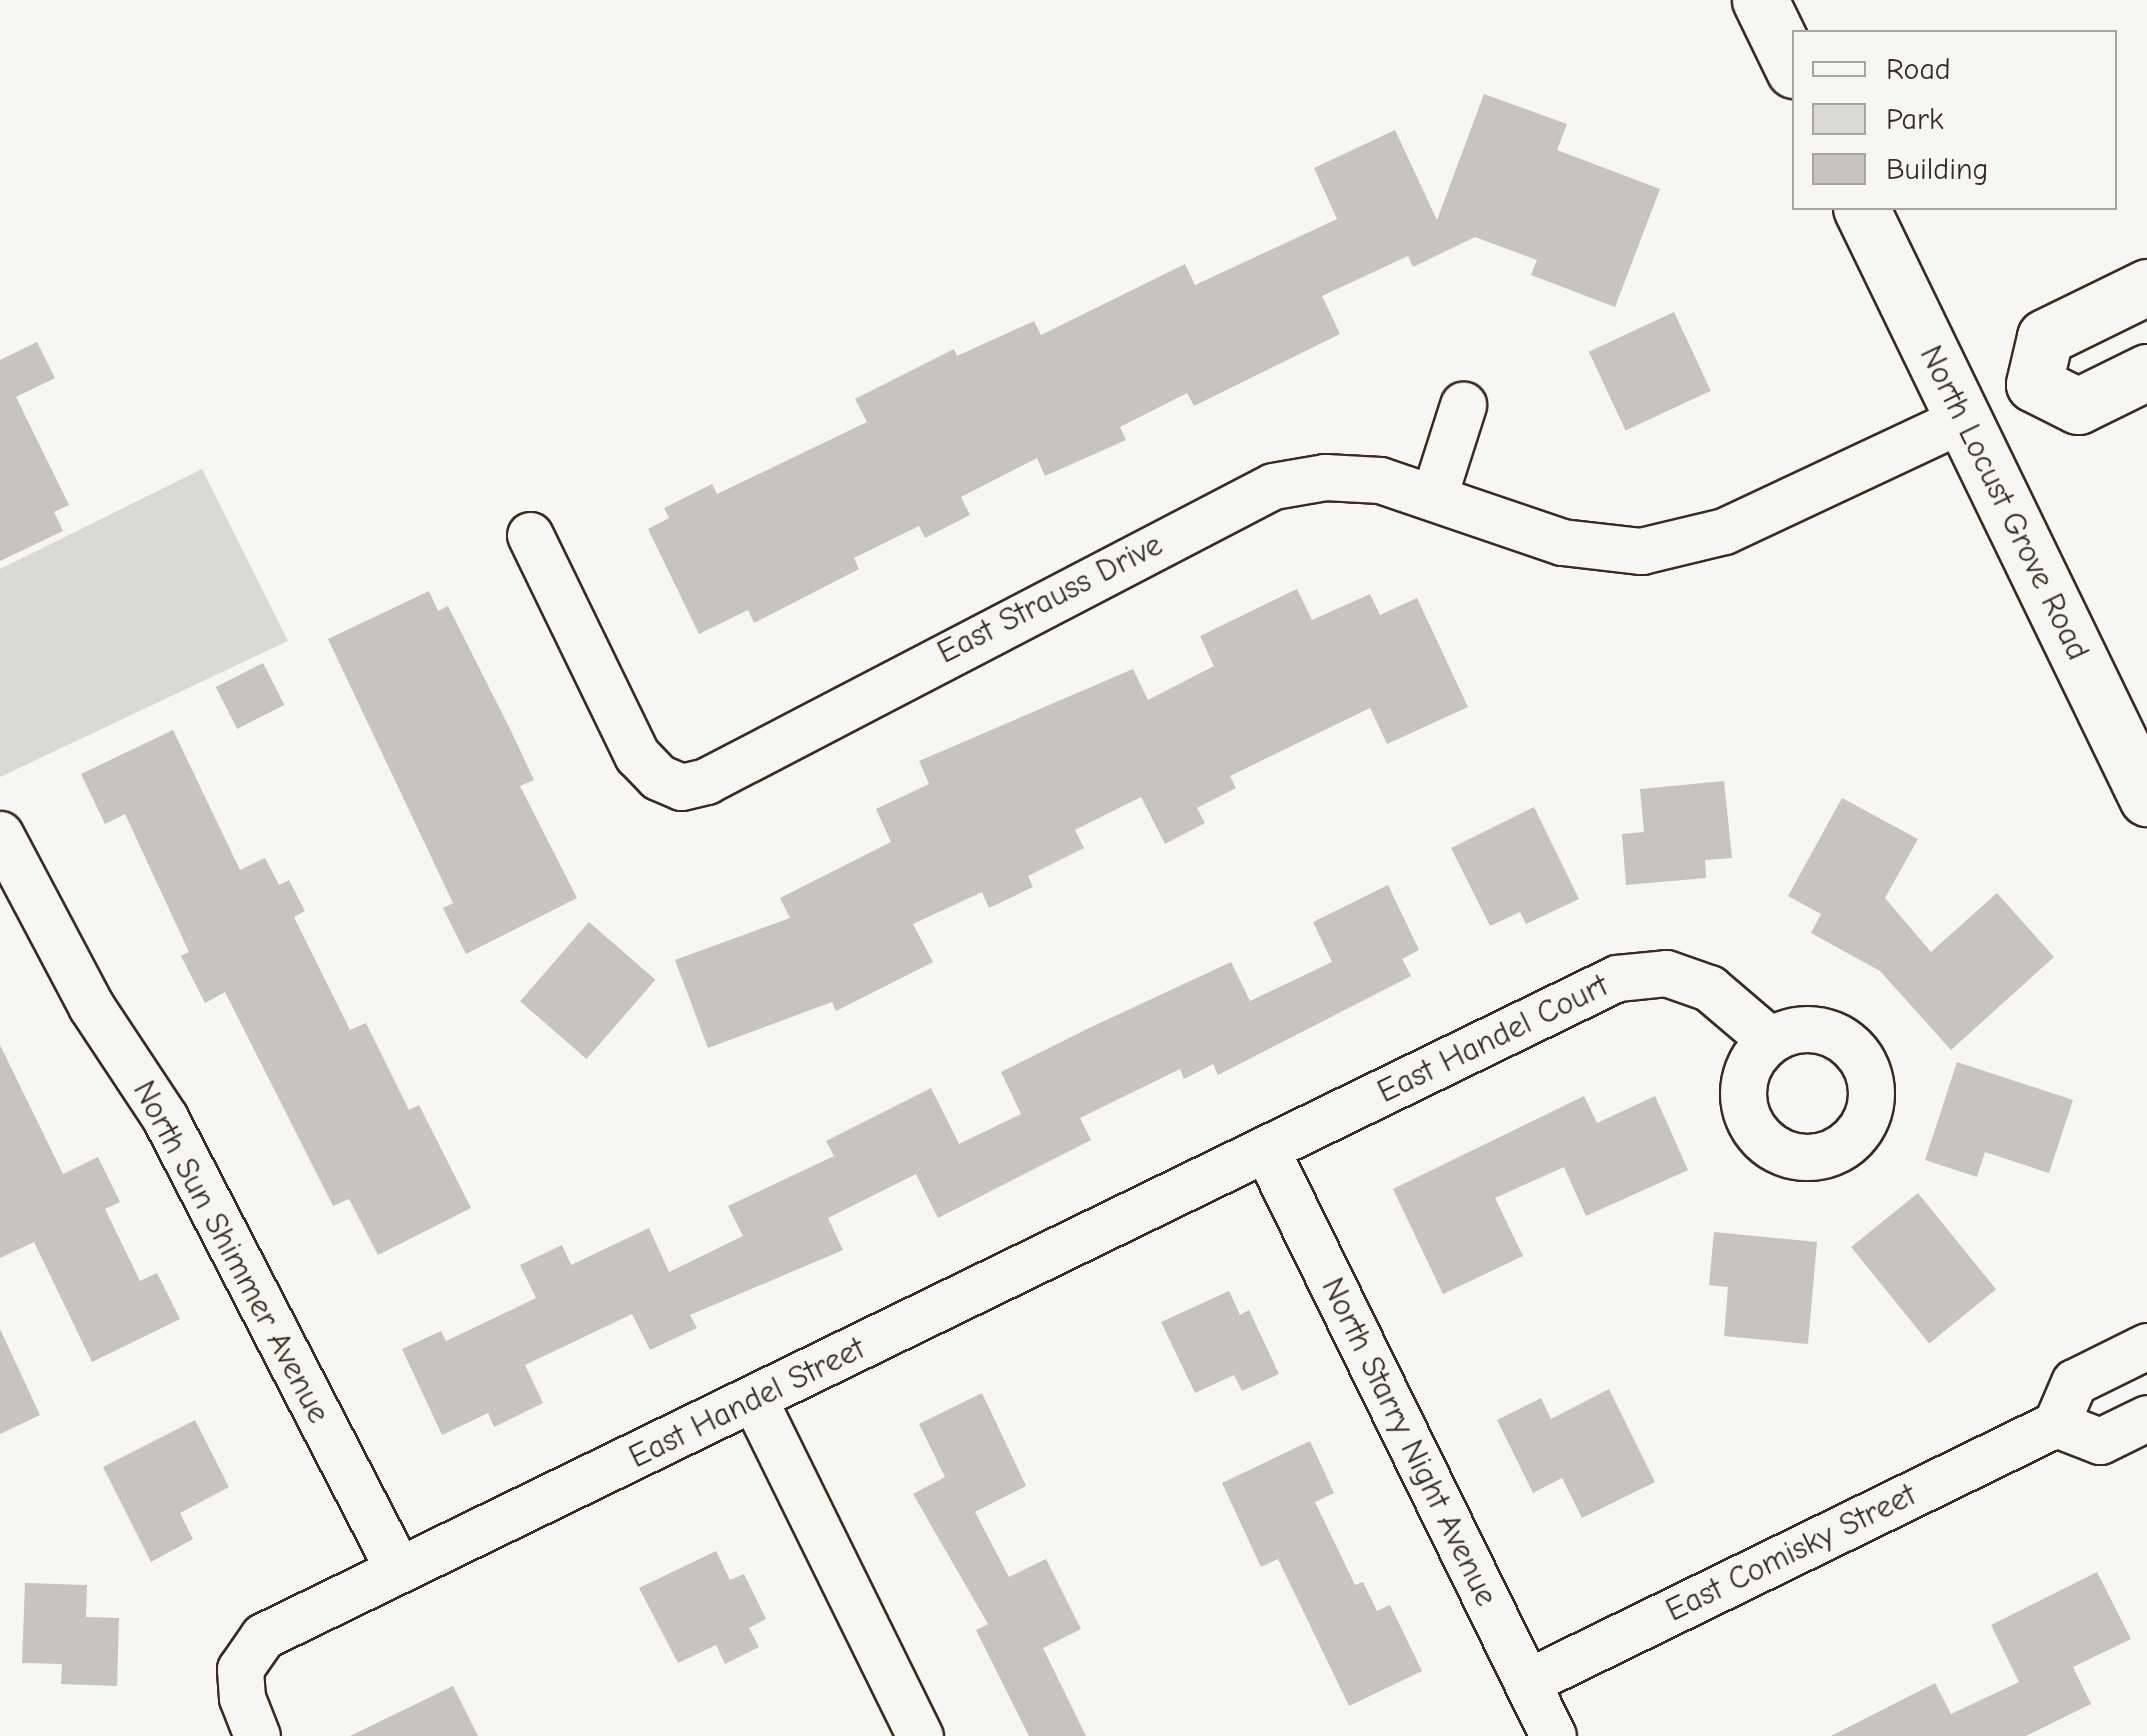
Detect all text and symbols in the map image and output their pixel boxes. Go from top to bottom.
legend [1792,30,2117,210]
text: Road [1886,52,1951,87]
text: Park [1886,102,1943,137]
text: Building [1886,152,1989,187]
street label: North Locust Grove Road [1911,339,2097,667]
street label: East Strauss Drive [931,526,1169,672]
street label: East Handel Court [1371,967,1615,1111]
street label: North Sun Shimmer Avenue [124,1074,338,1430]
street label: North Starry Night Avenue [1313,1272,1505,1612]
street label: East Handel Street [623,1329,871,1477]
street label: East Comisky Street [1660,1476,1922,1630]

